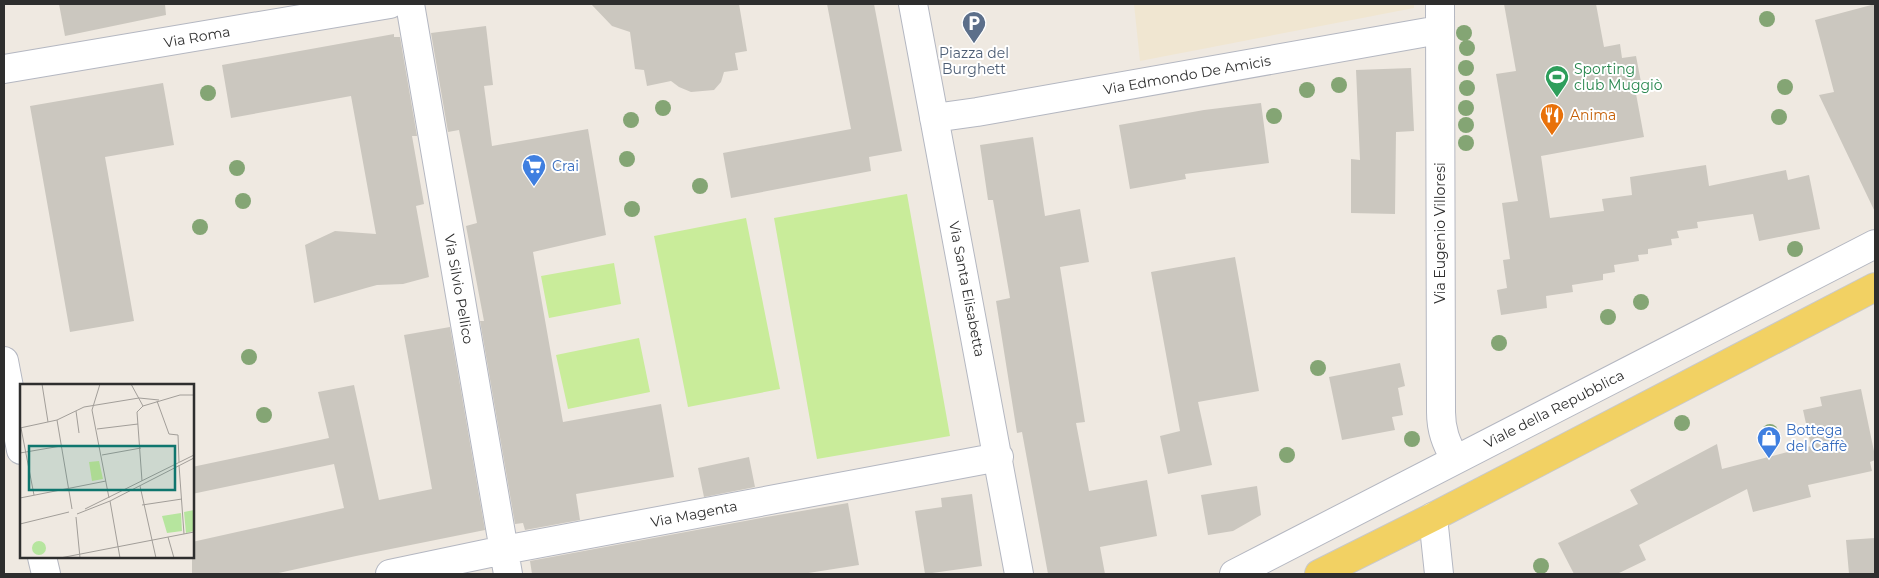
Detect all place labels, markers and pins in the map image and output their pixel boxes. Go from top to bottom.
parking icon: Piazza del Burghett [961,10,987,44]
place label: Piazza del Burghett [939,44,1009,78]
place label: Sporting club Muggiò [1574,60,1663,94]
sports icon: Sporting club Muggiò [1544,64,1570,98]
restaurant icon: Anima [1539,102,1565,136]
place label: Anima [1570,106,1616,124]
supermarket icon: Crai [521,153,547,187]
place label: Crai [552,157,579,175]
place label: Bottega del Caffè [1786,421,1847,455]
shop icon: Bottega del Caffè [1756,425,1782,459]

